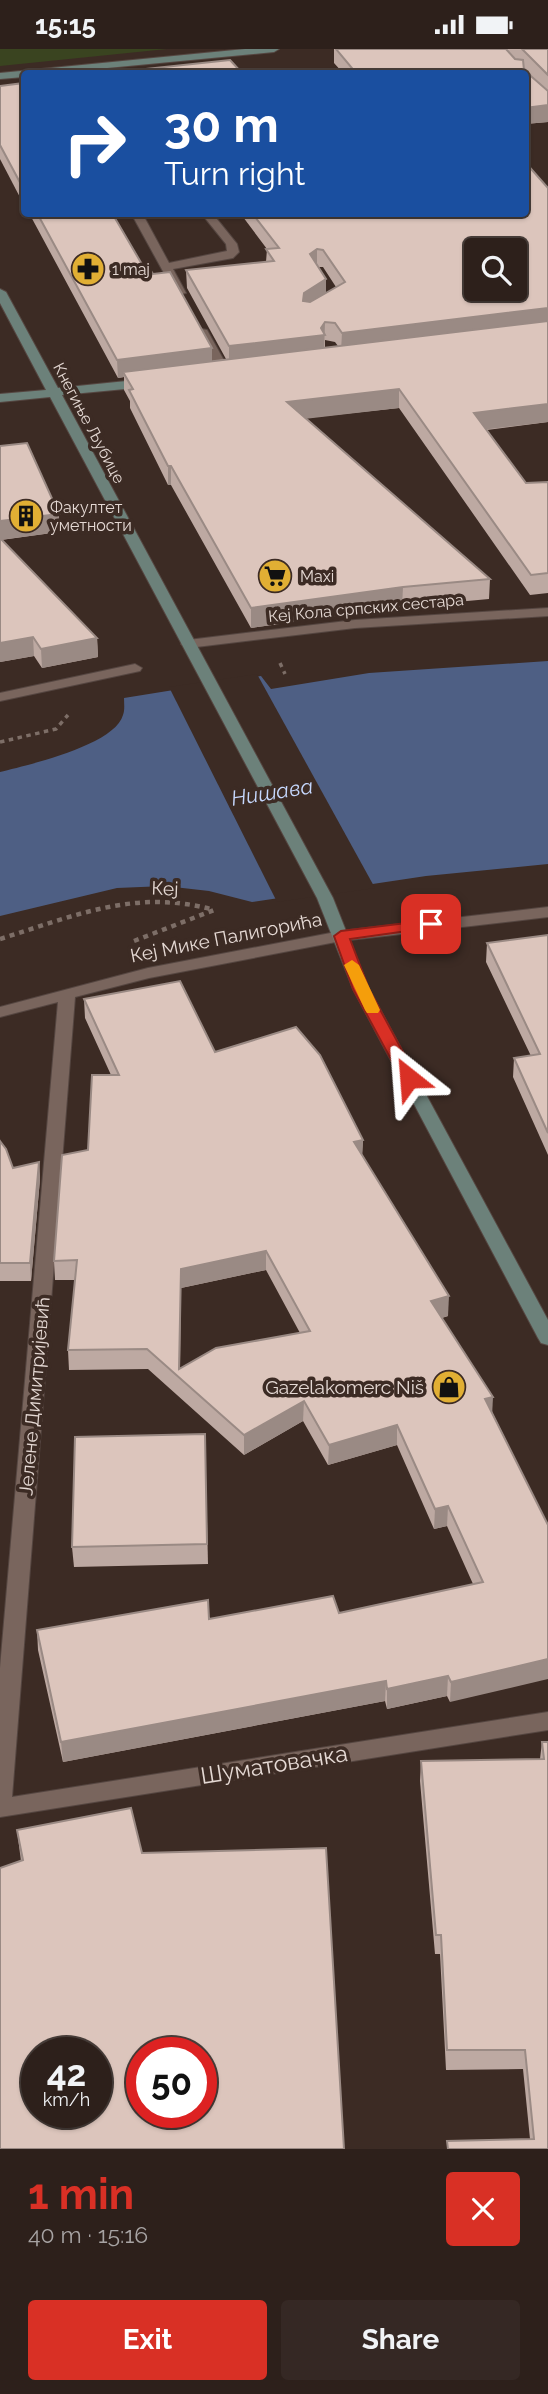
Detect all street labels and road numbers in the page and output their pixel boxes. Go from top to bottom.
street label: Кнегиње Љубице [49,359,129,487]
street label: Кеј Кола српских сестара [268,590,464,626]
street label: Кеј [151,877,179,899]
street label: Кеј Мике Палигорића [128,908,324,966]
street label: Јелене Димитријевић [14,1296,54,1496]
street label: Шуматовачка [199,1739,349,1789]

